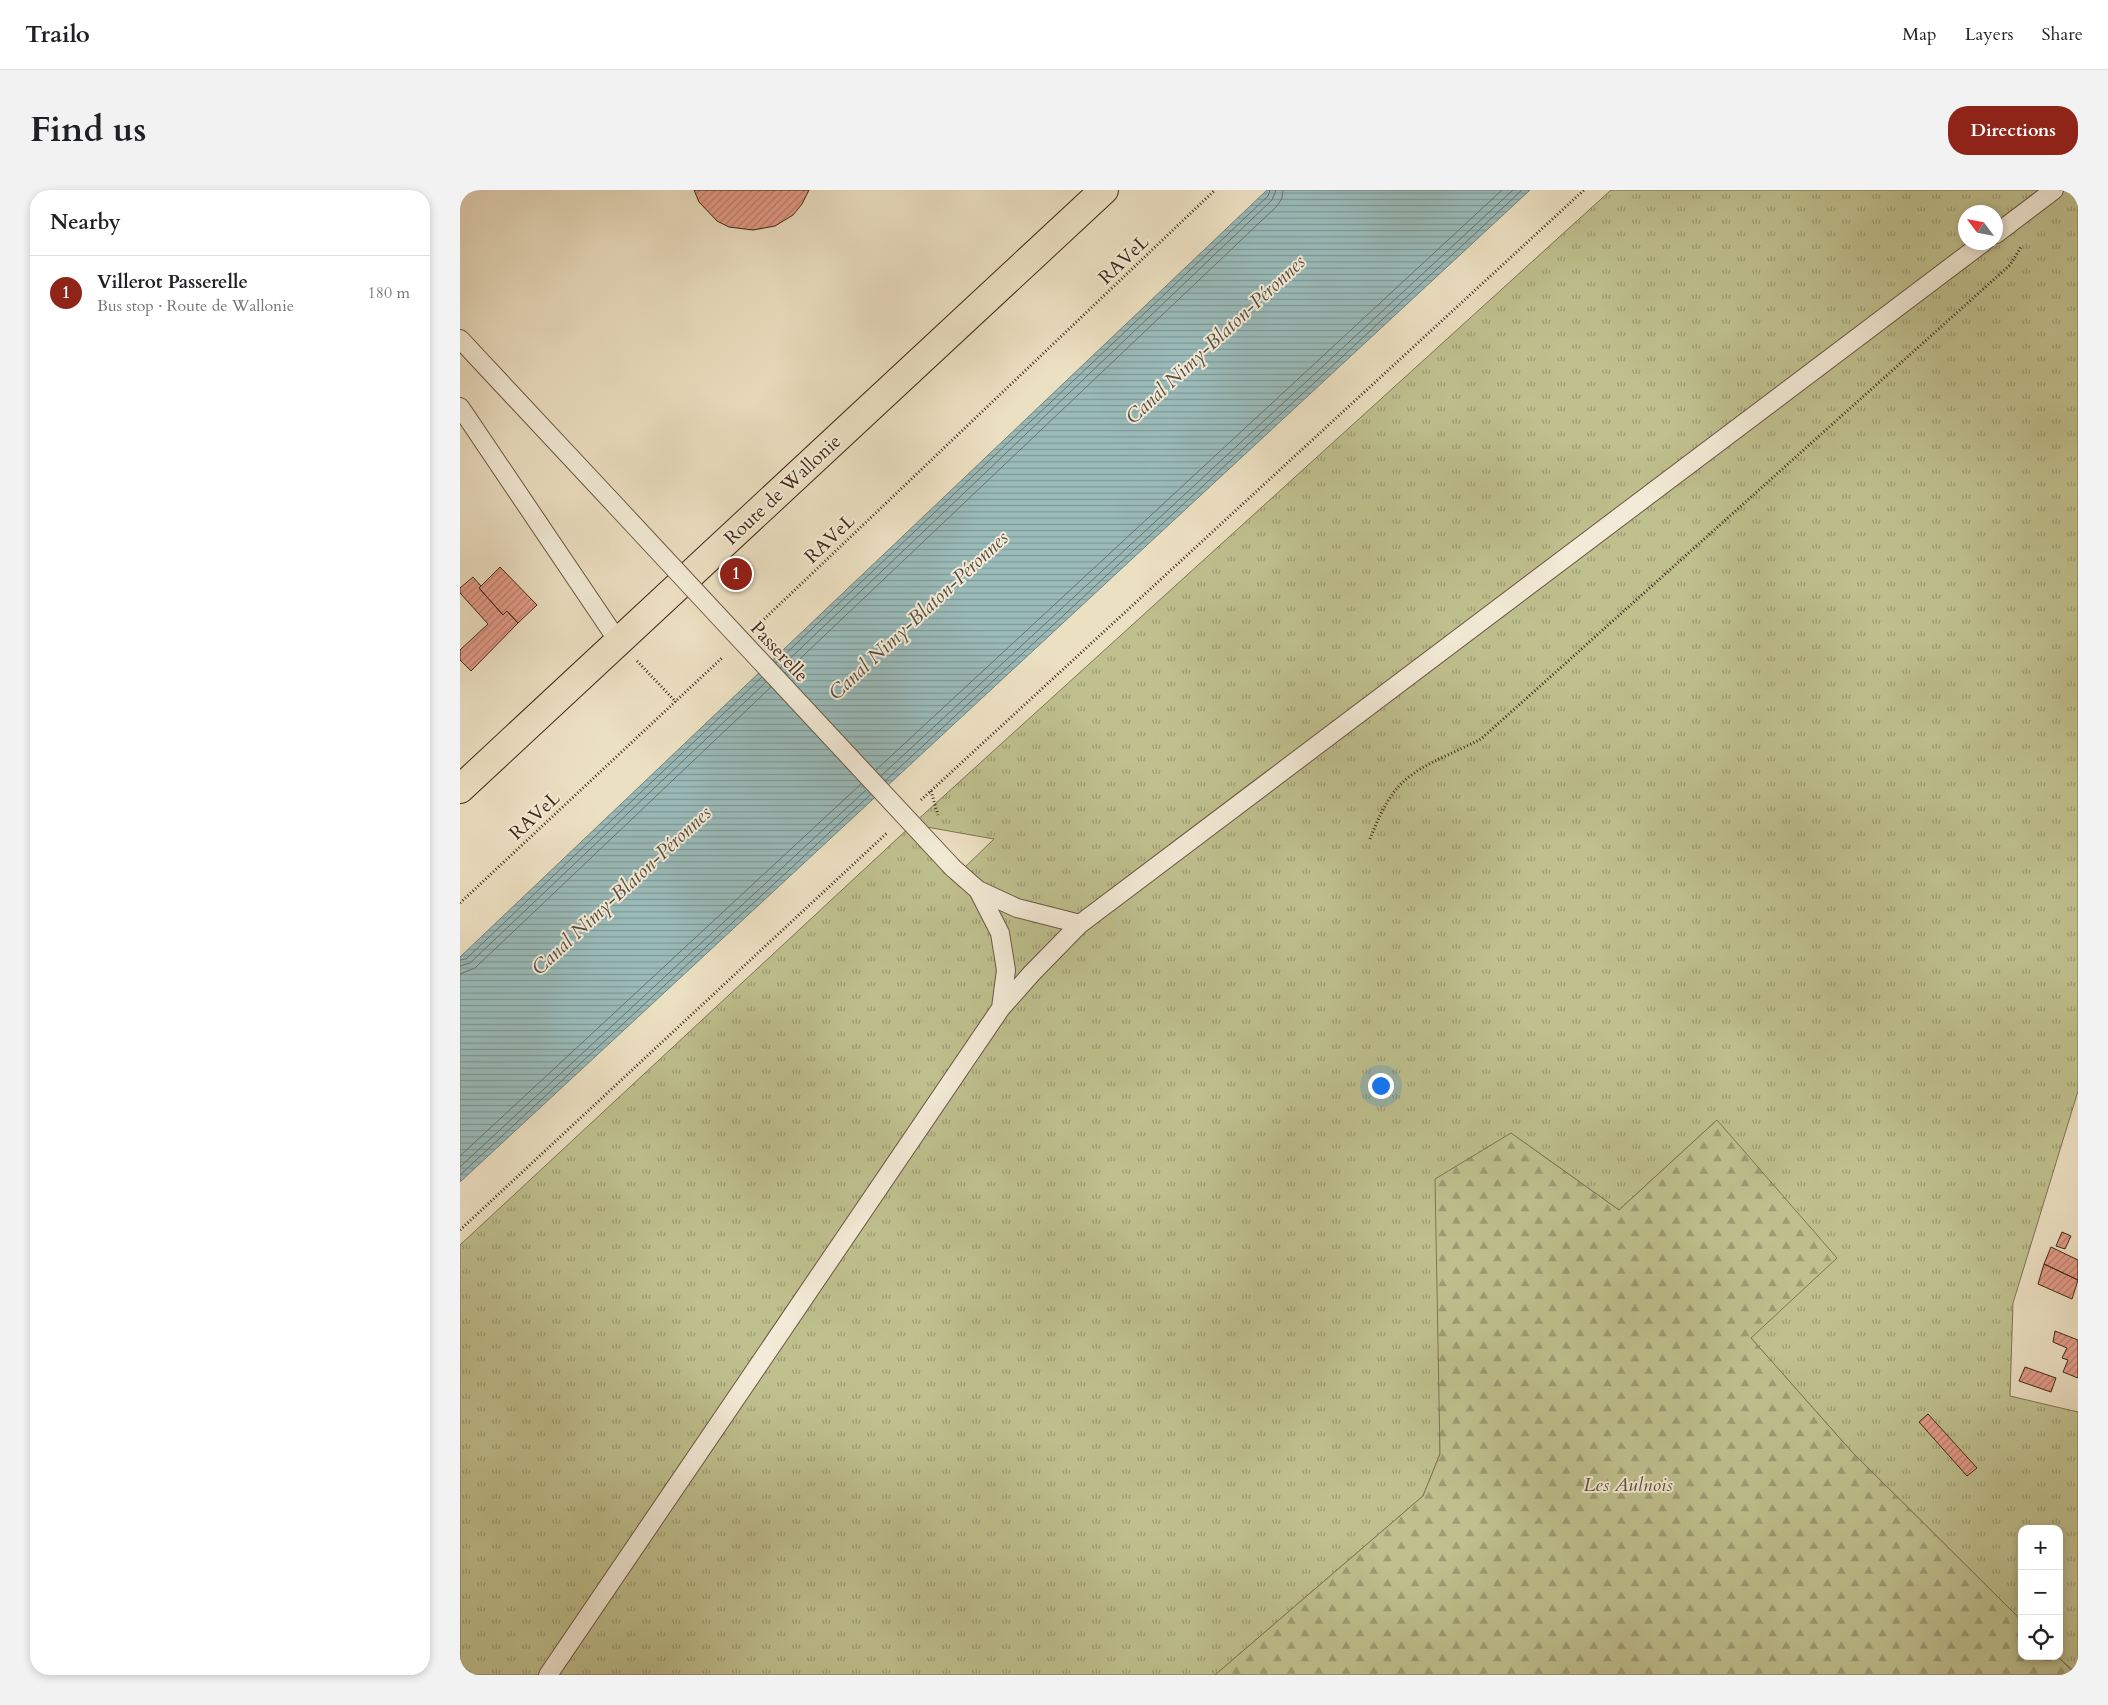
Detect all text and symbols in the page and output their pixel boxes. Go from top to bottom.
text: Trailo [25,18,90,51]
text: Map [1902,22,1937,47]
text: Layers [1965,22,2014,47]
text: Share [2042,22,2083,47]
text: Find us [30,106,146,154]
button: Directions [1948,106,2078,155]
north arrow [1958,205,2003,250]
text: Nearby [50,208,121,237]
street label: RAVeL [1093,229,1155,290]
water label: Canal Nimy-Blaton-Péronnes [1120,249,1311,430]
text: Villerot Passerelle [97,269,248,295]
text: 1 [62,282,70,304]
text: 180 m [368,282,410,304]
text: Bus stop · Route de Wallonie [97,295,294,317]
street label: Route de Wallonie [718,429,847,551]
street label: RAVeL [799,508,861,569]
water label: Canal Nimy-Blaton-Péronnes [823,525,1014,706]
pin: 1 [720,555,752,593]
street label: Passerelle [744,616,814,688]
street label: RAVeL [504,785,566,846]
water label: Canal Nimy-Blaton-Péronnes [526,800,717,981]
your location [1368,1073,1394,1099]
park label: Les Aulnois [1583,1472,1673,1498]
map controls [2018,1525,2063,1660]
button: + [2018,1525,2063,1570]
button: − [2018,1570,2063,1615]
button: locate [2018,1615,2063,1660]

